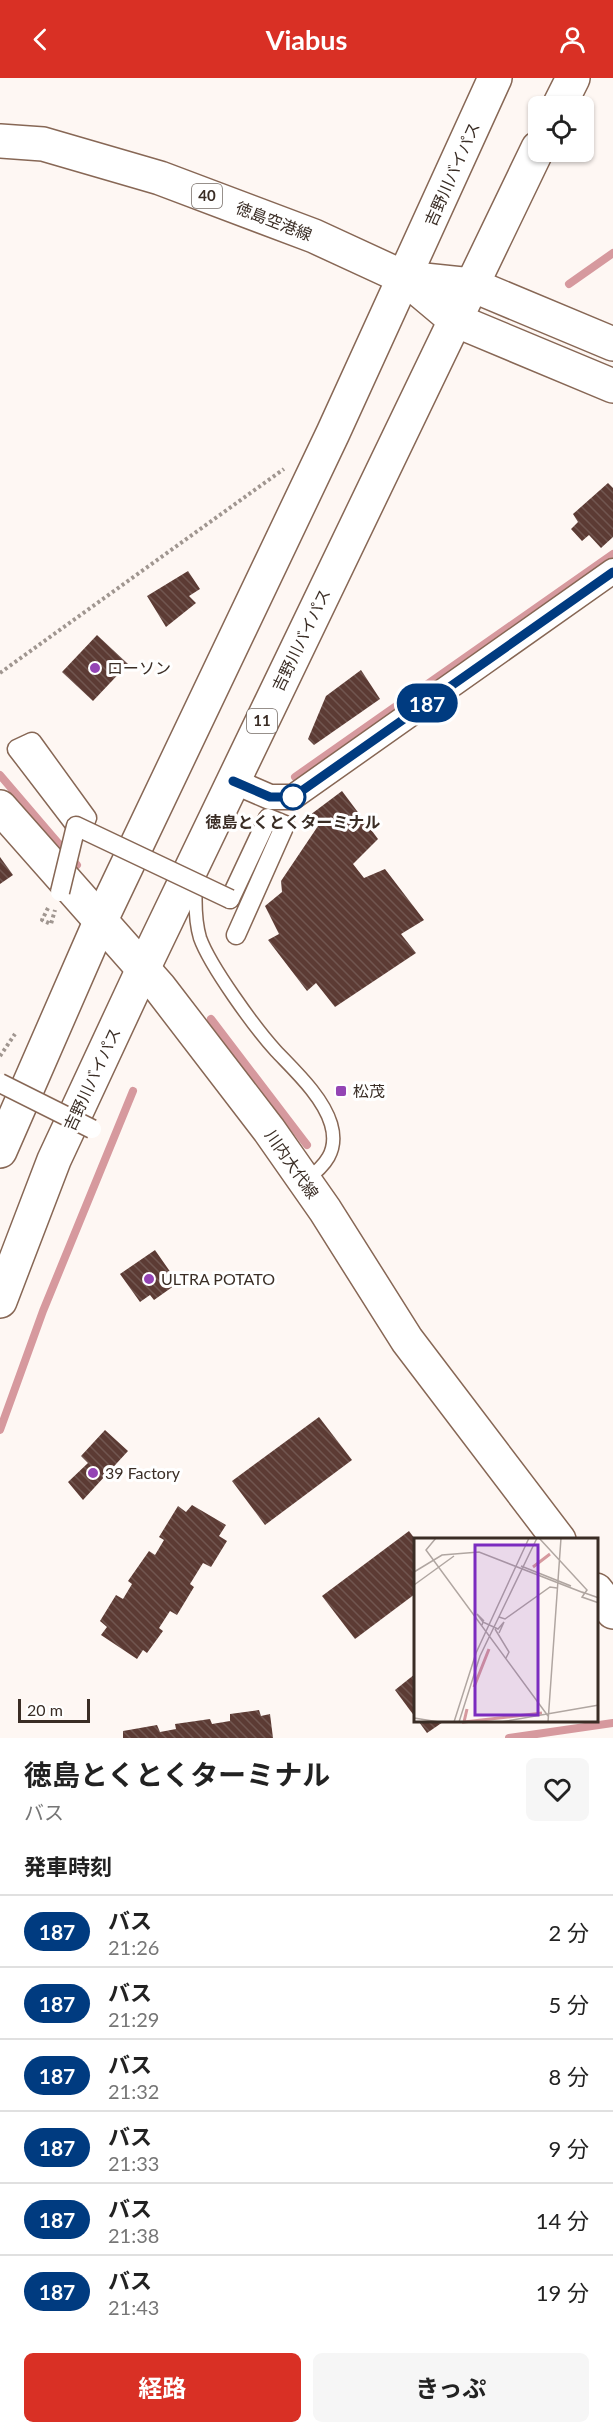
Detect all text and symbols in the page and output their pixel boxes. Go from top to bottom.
icon: back [24,23,57,56]
text: Viabus [266,23,347,56]
icon: person [556,23,589,56]
map controls [528,96,594,162]
button: locate [528,96,594,162]
street label: 吉野川バイパス [420,119,483,229]
road number: 40 [192,184,222,208]
street label: 徳島空港線 [233,197,315,244]
street label: 吉野川バイパス [268,585,334,694]
place label: ローソン [107,658,171,677]
marker: ローソン [88,661,102,675]
line badge: 187 [392,684,462,722]
text: 187 [409,691,445,716]
road number: 11 [247,709,277,733]
marker: 徳島とくとくターミナル [280,784,306,810]
place label: 徳島とくとくターミナル [205,812,381,831]
street label: 吉野川バイパス [59,1024,124,1133]
place label: 松茂 [353,1081,385,1100]
marker: 松茂 [334,1084,348,1098]
street label: 川内大代線 [262,1125,323,1202]
place label: ULTRA POTATO [161,1269,275,1288]
marker: ULTRA POTATO [142,1272,156,1286]
place label: 39 Factory [105,1463,181,1482]
marker: 39 Factory [86,1466,100,1480]
inset map [414,1538,598,1723]
scale bar [18,1696,90,1724]
text: 20 m [27,1700,63,1719]
text: 徳島とくとくターミナル [24,1757,330,1791]
button: heart [526,1758,589,1821]
text: バス [24,1800,64,1824]
text: 発車時刻 [24,1853,112,1880]
text: バス [108,1907,152,1934]
text: 187 [39,1919,75,1944]
text: 2 分 [549,1919,589,1946]
text: 21:26 [108,1935,159,1959]
text: バス [108,1979,152,2006]
text: 187 [39,1991,75,2016]
text: 5 分 [549,1991,589,2018]
text: 21:29 [108,2007,159,2031]
text: バス [108,2051,152,2078]
text: 187 [39,2063,75,2088]
text: 8 分 [549,2063,589,2090]
text: 21:32 [108,2079,159,2103]
text: バス [108,2123,152,2150]
text: 187 [39,2135,75,2160]
text: 9 分 [549,2135,589,2162]
text: 21:33 [108,2151,159,2175]
text: バス [108,2195,152,2222]
text: 187 [39,2207,75,2232]
text: 14 分 [536,2207,589,2234]
text: 21:38 [108,2223,159,2247]
text: バス [108,2267,152,2294]
text: 187 [39,2279,75,2304]
text: 19 分 [536,2279,589,2306]
text: 21:43 [108,2295,159,2319]
button: 経路 [24,2353,301,2422]
button: きっぷ [313,2353,589,2422]

